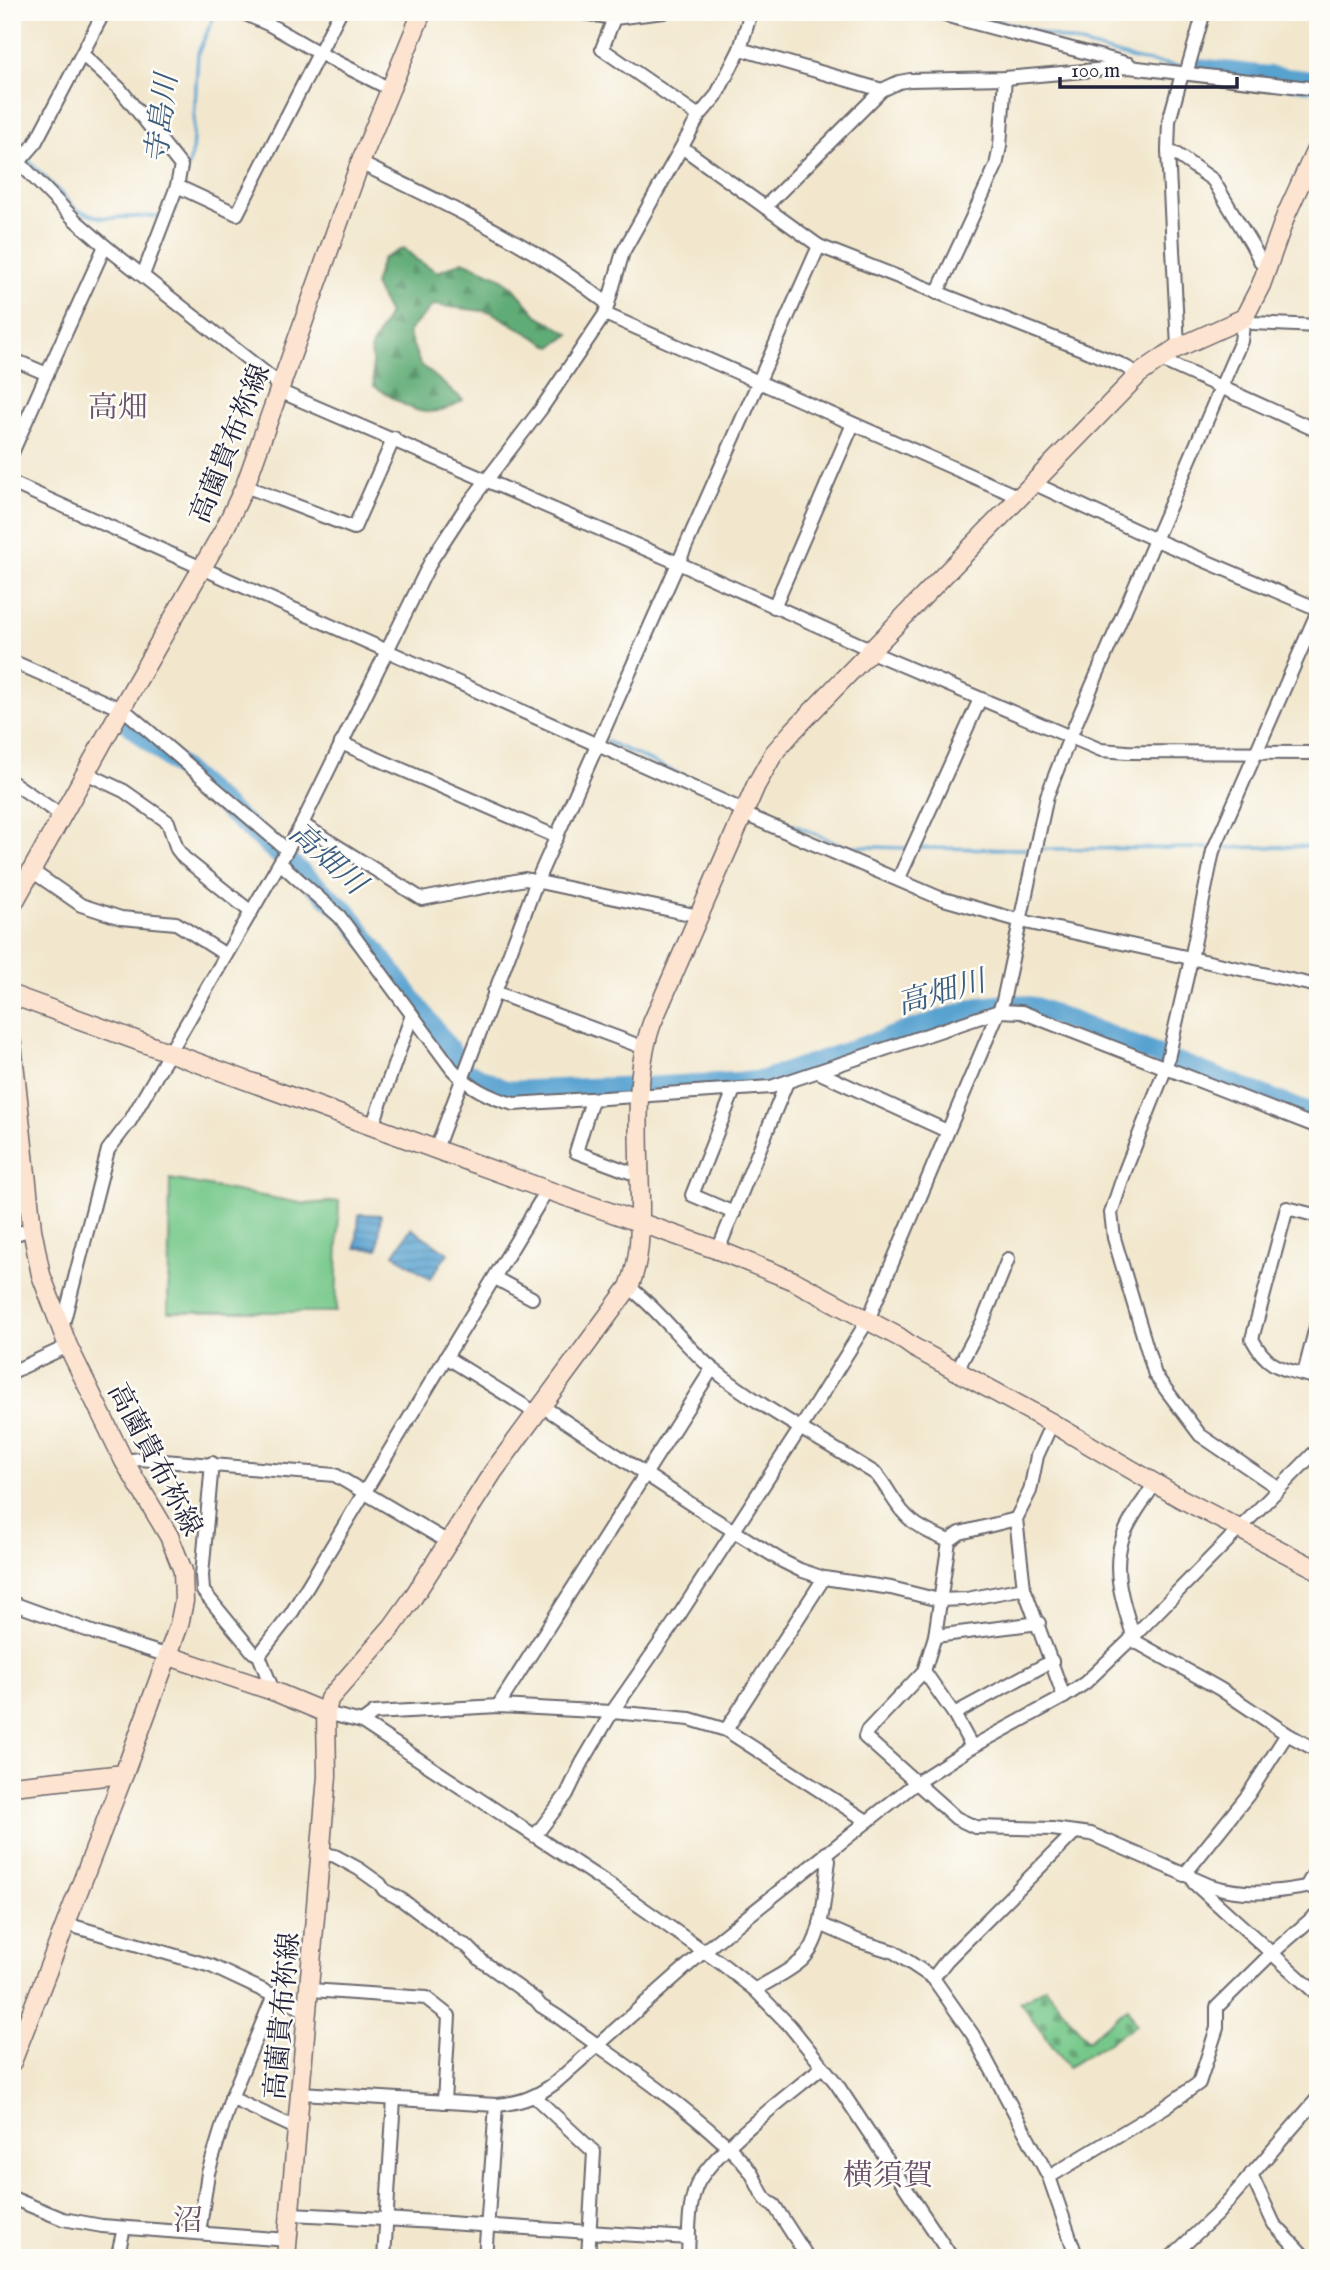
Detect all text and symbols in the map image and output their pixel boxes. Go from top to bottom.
scale bar [1060,46,1237,90]
text: 100 m [1071,58,1120,85]
water label: 寺島川 [139,69,188,166]
street label: 高薗貴布祢線 [184,359,279,528]
district label: 高畑 [88,390,148,428]
water label: 高畑川 [281,815,375,906]
water label: 高畑川 [893,962,993,1025]
street label: 高薗貴布祢線 [99,1378,209,1543]
street label: 高薗貴布祢線 [259,1931,308,2101]
district label: 横須賀 [843,2158,933,2196]
district label: 沼 [173,2203,203,2241]

